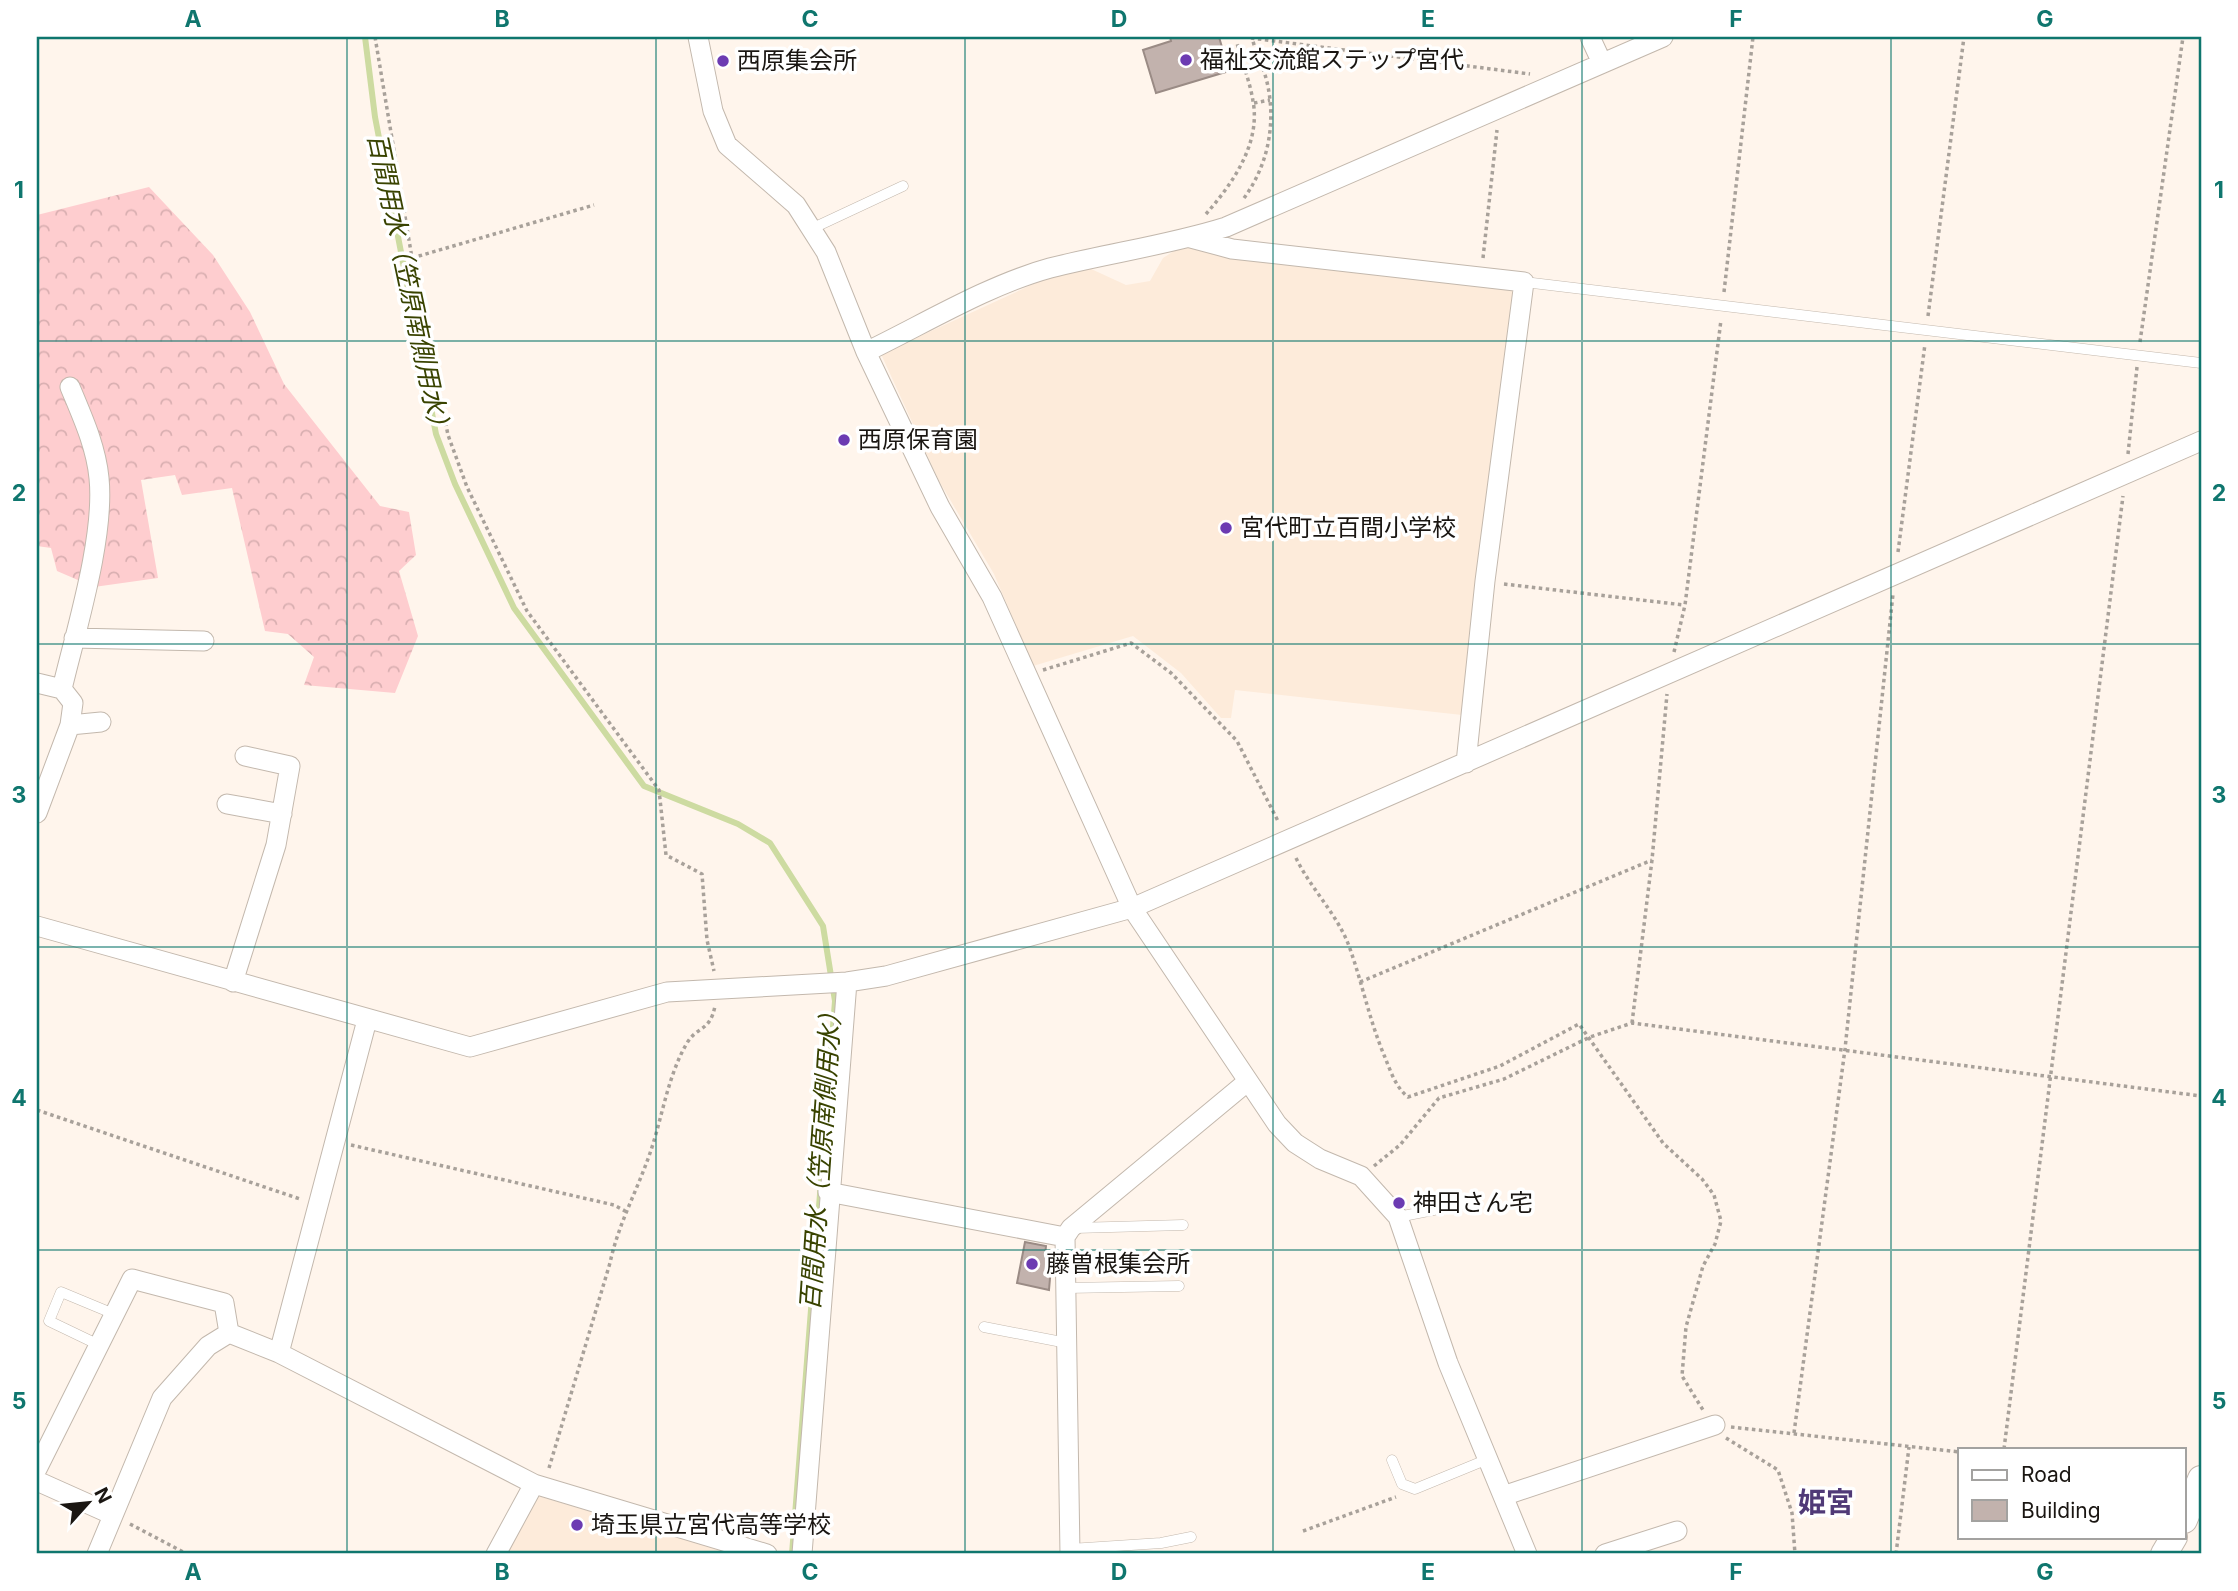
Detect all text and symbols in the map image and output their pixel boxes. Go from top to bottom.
text: A [184,5,202,33]
text: B [494,5,510,33]
text: C [801,5,819,33]
text: D [1111,5,1127,33]
text: E [1421,5,1435,33]
text: F [1729,5,1743,33]
text: G [2036,5,2054,33]
place label: 福祉交流館ステップ宮代 [1200,45,1464,74]
place label: 西原集会所 [737,46,857,75]
marker: 福祉交流館ステップ宮代 [1178,52,1194,68]
marker: 西原集会所 [715,53,731,69]
water label: 百間用水（笠原南側用水） [362,130,457,442]
text: 1 [14,176,24,204]
text: 1 [2214,176,2224,204]
place label: 西原保育園 [858,425,978,454]
marker: 西原保育園 [836,432,852,448]
text: 2 [12,479,26,507]
text: 2 [2212,479,2226,507]
place label: 宮代町立百間小学校 [1240,513,1456,542]
marker: 宮代町立百間小学校 [1218,520,1234,536]
text: 3 [12,781,26,809]
text: 3 [2212,781,2226,809]
water label: 百間用水（笠原南側用水） [794,998,847,1312]
text: 4 [11,1084,27,1112]
text: 4 [2211,1084,2227,1112]
place label: 神田さん宅 [1413,1188,1533,1217]
marker: 神田さん宅 [1391,1195,1407,1211]
place label: 藤曽根集会所 [1046,1249,1190,1278]
marker: 藤曽根集会所 [1024,1256,1040,1272]
text: 5 [12,1387,26,1415]
text: 5 [2212,1387,2226,1415]
legend [1958,1448,2186,1538]
text: Road [2021,1462,2072,1487]
north arrow [52,1468,122,1538]
text: N [89,1484,116,1507]
district label: 姫宮 [1798,1485,1854,1519]
text: Building [2021,1498,2101,1523]
place label: 埼玉県立宮代高等学校 [591,1510,831,1539]
marker: 埼玉県立宮代高等学校 [569,1517,585,1533]
text: A [184,1558,202,1586]
text: B [494,1558,510,1586]
text: C [801,1558,819,1586]
text: D [1111,1558,1127,1586]
text: E [1421,1558,1435,1586]
text: F [1729,1558,1743,1586]
text: G [2036,1558,2054,1586]

